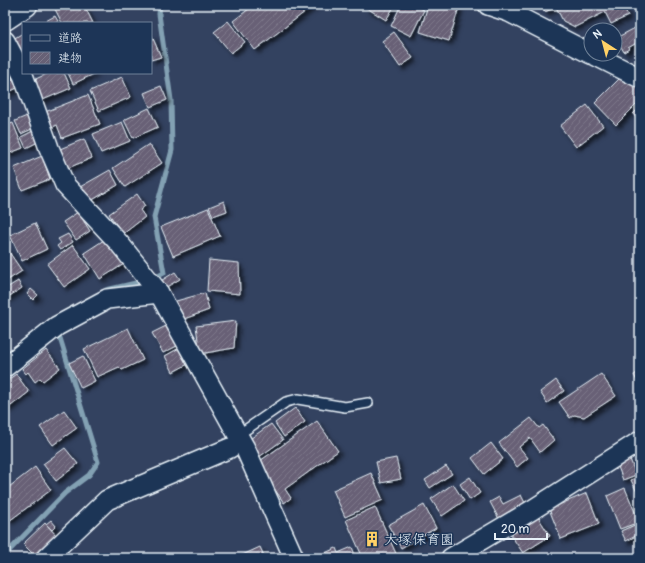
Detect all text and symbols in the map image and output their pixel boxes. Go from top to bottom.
legend [22,22,152,74]
north arrow [583,22,623,62]
text: N [591,27,605,42]
text: 道路 [58,31,82,46]
text: 建物 [58,51,82,66]
scale bar [495,515,547,541]
text: 20 m [501,522,530,537]
building icon: 大塚保育園 [363,530,381,548]
place label: 大塚保育園 [384,531,454,548]

